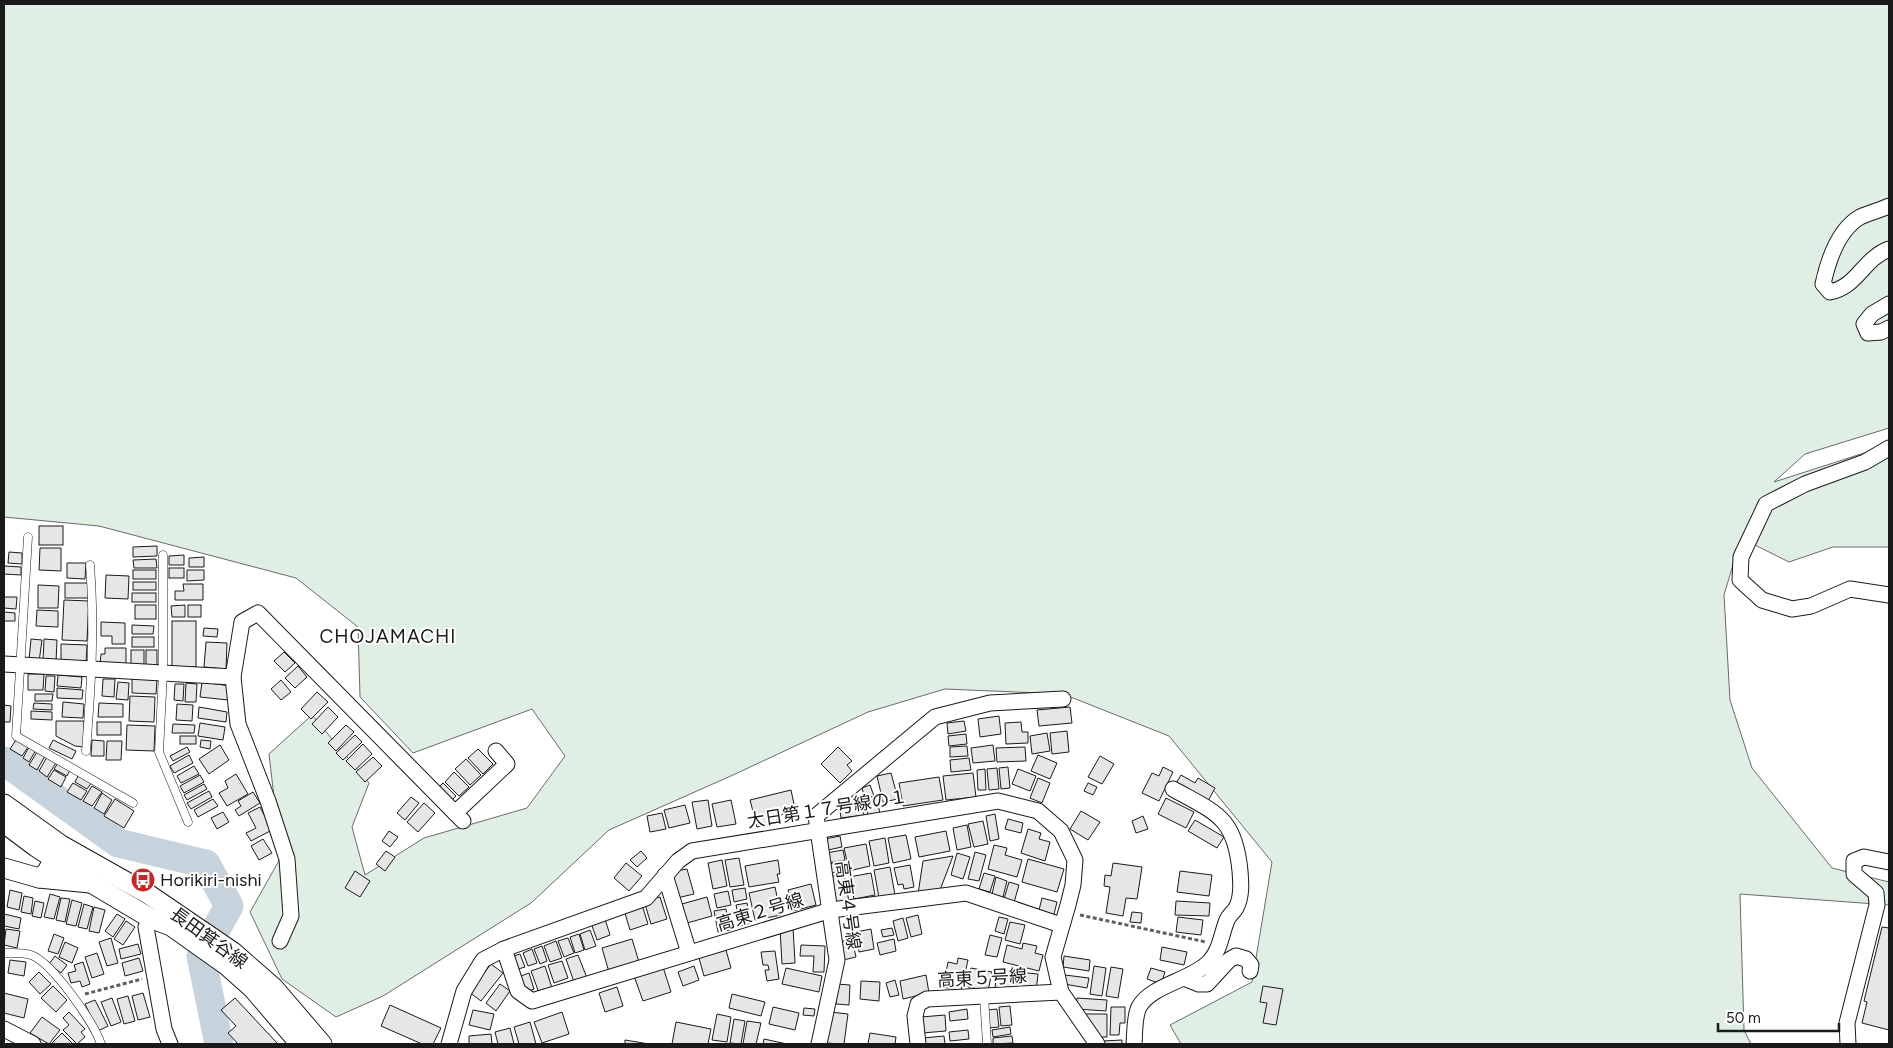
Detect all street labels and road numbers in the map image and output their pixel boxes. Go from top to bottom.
street label: 大日第１７号線の１ [745,785,909,833]
street label: 高東４号線 [831,859,865,951]
street label: 高東２号線 [714,888,806,936]
street label: 長田箕谷線 [166,903,252,973]
street label: 高東５号線 [936,965,1028,991]

